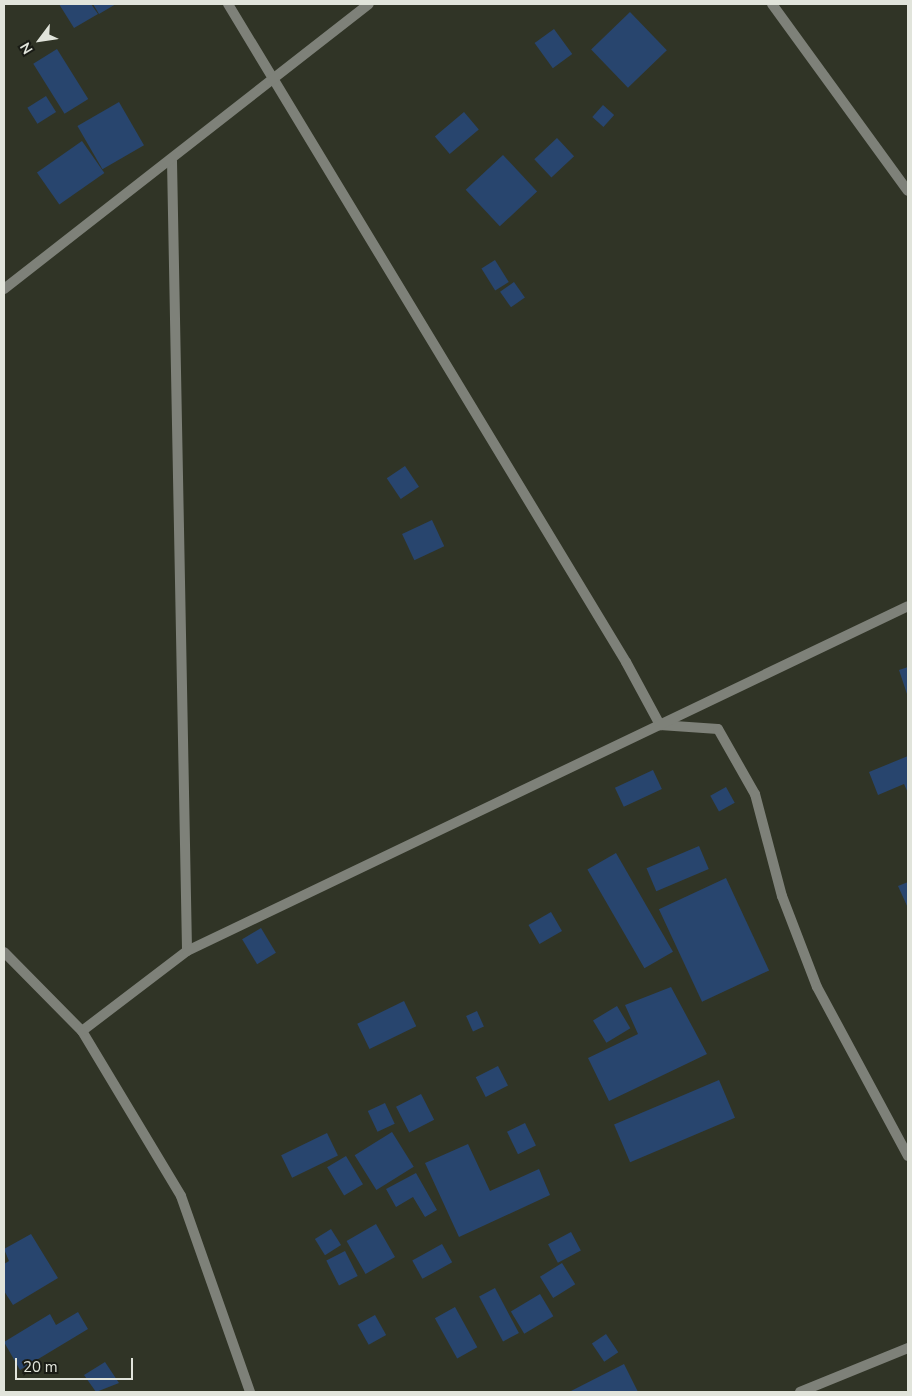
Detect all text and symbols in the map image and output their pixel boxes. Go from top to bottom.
north arrow [15,15,65,65]
text: N [16,39,38,57]
scale bar [18,1348,135,1380]
text: 20 m [23,1357,58,1377]

